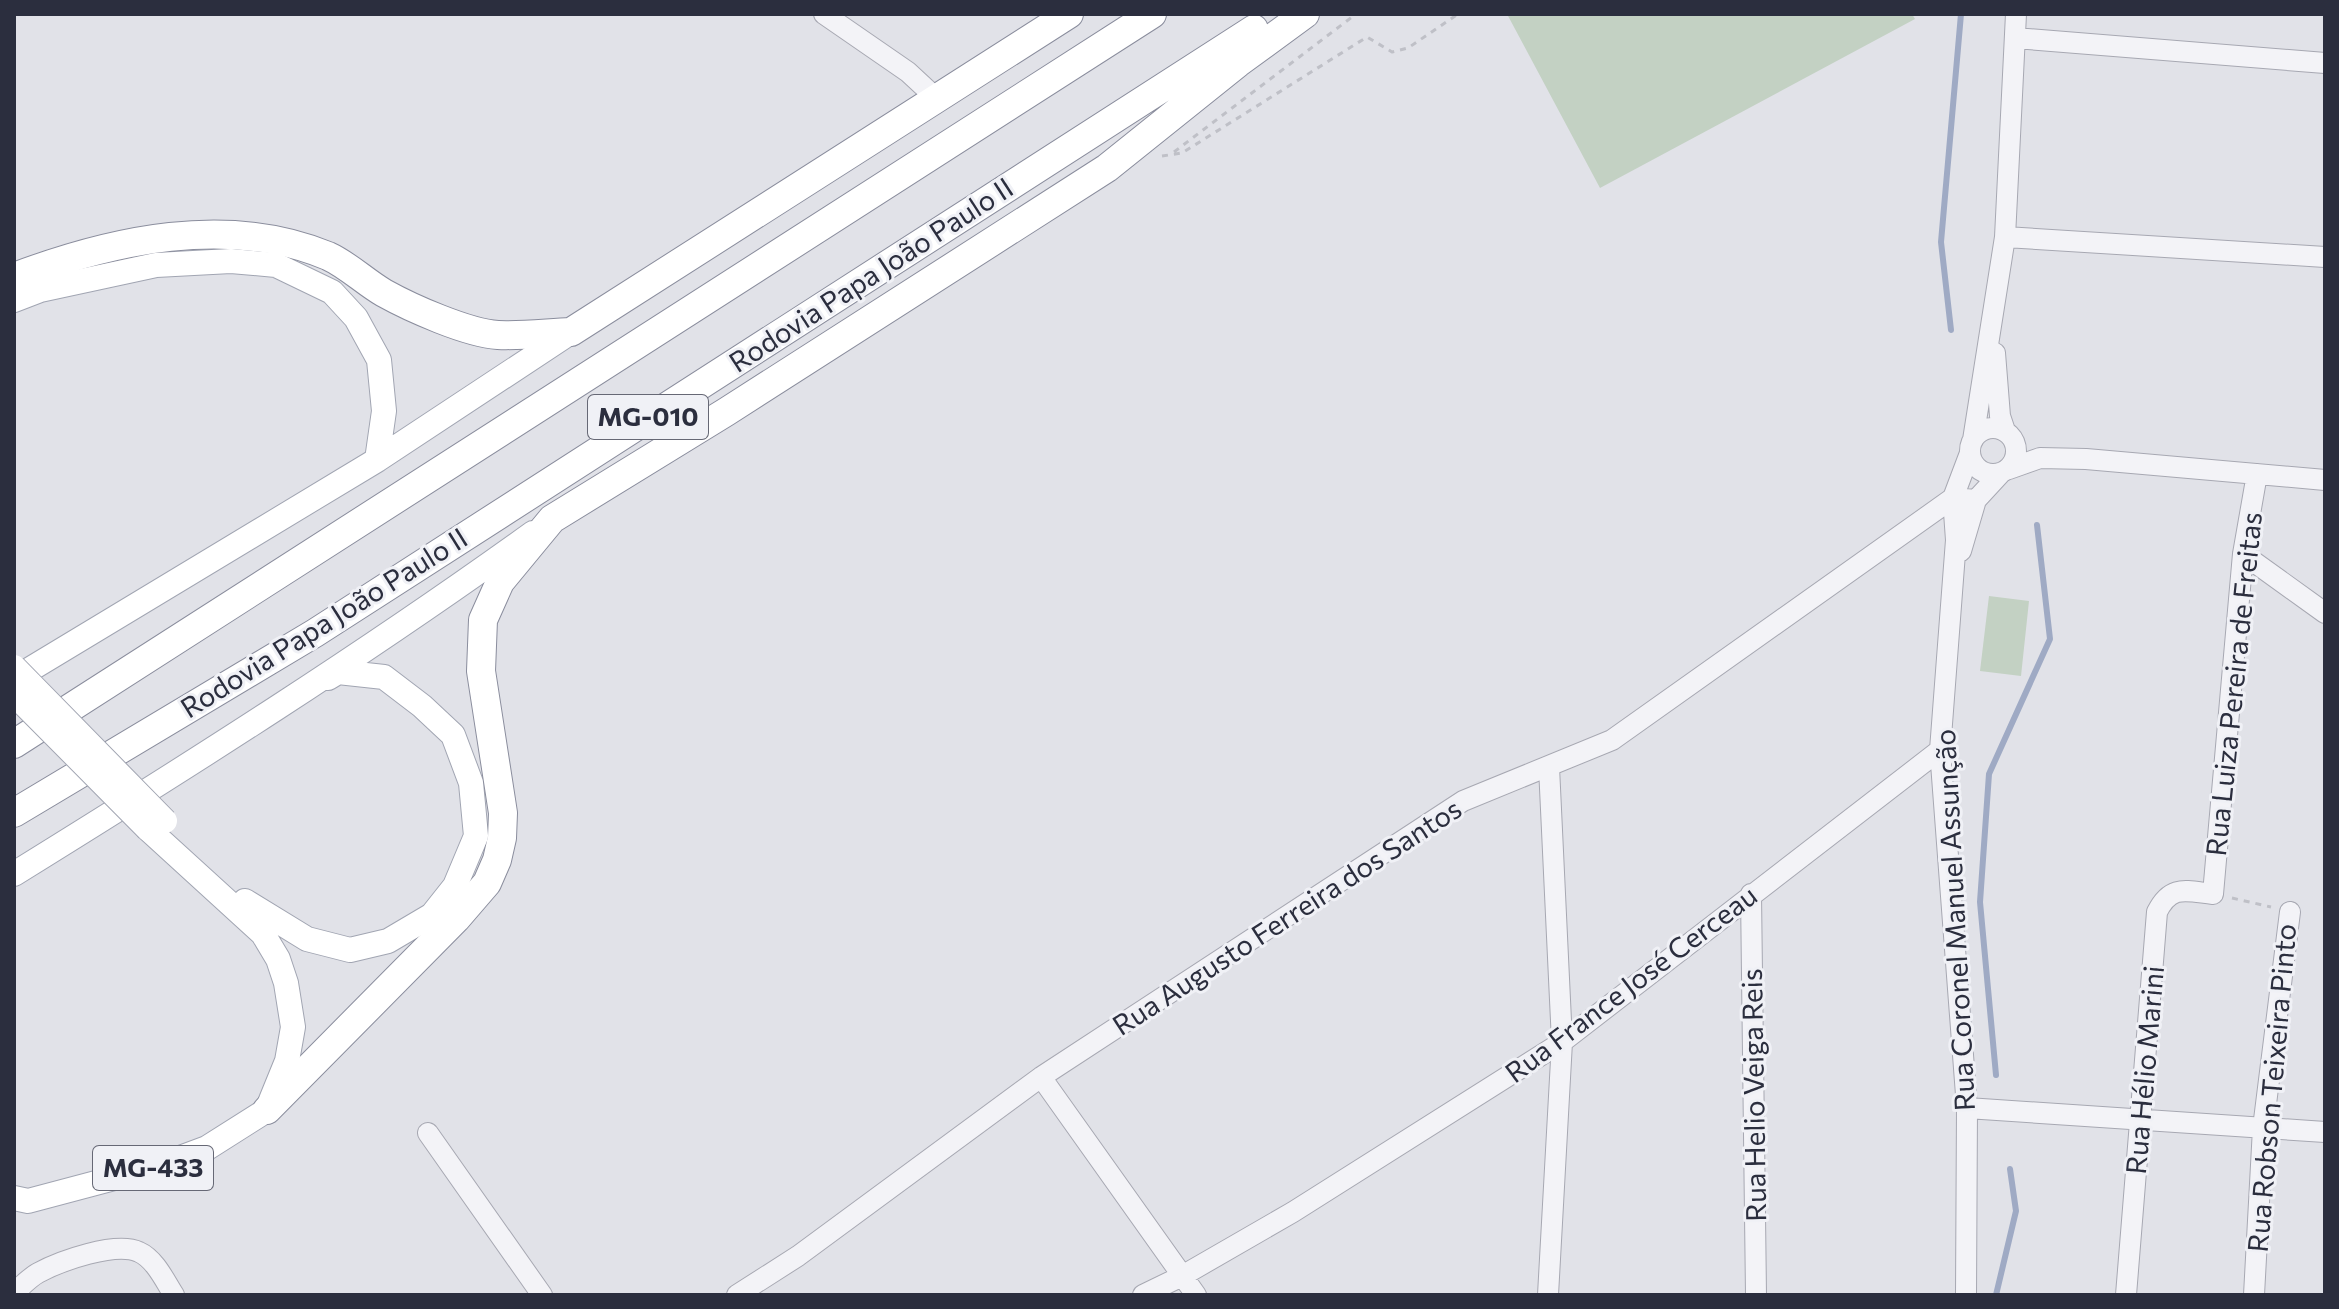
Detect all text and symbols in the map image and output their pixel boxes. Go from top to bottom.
street label: Rodovia Papa João Paulo II [722,170,1019,379]
road number: MG-010 [588,395,708,439]
street label: Rua Luiza Pereira de Freitas [2198,510,2268,858]
street label: Rodovia Papa João Paulo II [174,520,473,724]
street label: Rua Coronel Manuel Assunção [1927,728,1981,1112]
street label: Rua Augusto Ferreira dos Santos [1106,791,1467,1042]
street label: Rua France José Cerceau [1498,877,1763,1089]
street label: Rua Robson Teixeira Pinto [2240,922,2302,1254]
street label: Rua Hélio Marini [2118,964,2170,1176]
street label: Rua Helio Veiga Reis [1734,968,1772,1222]
road number: MG-433 [93,1146,213,1190]

